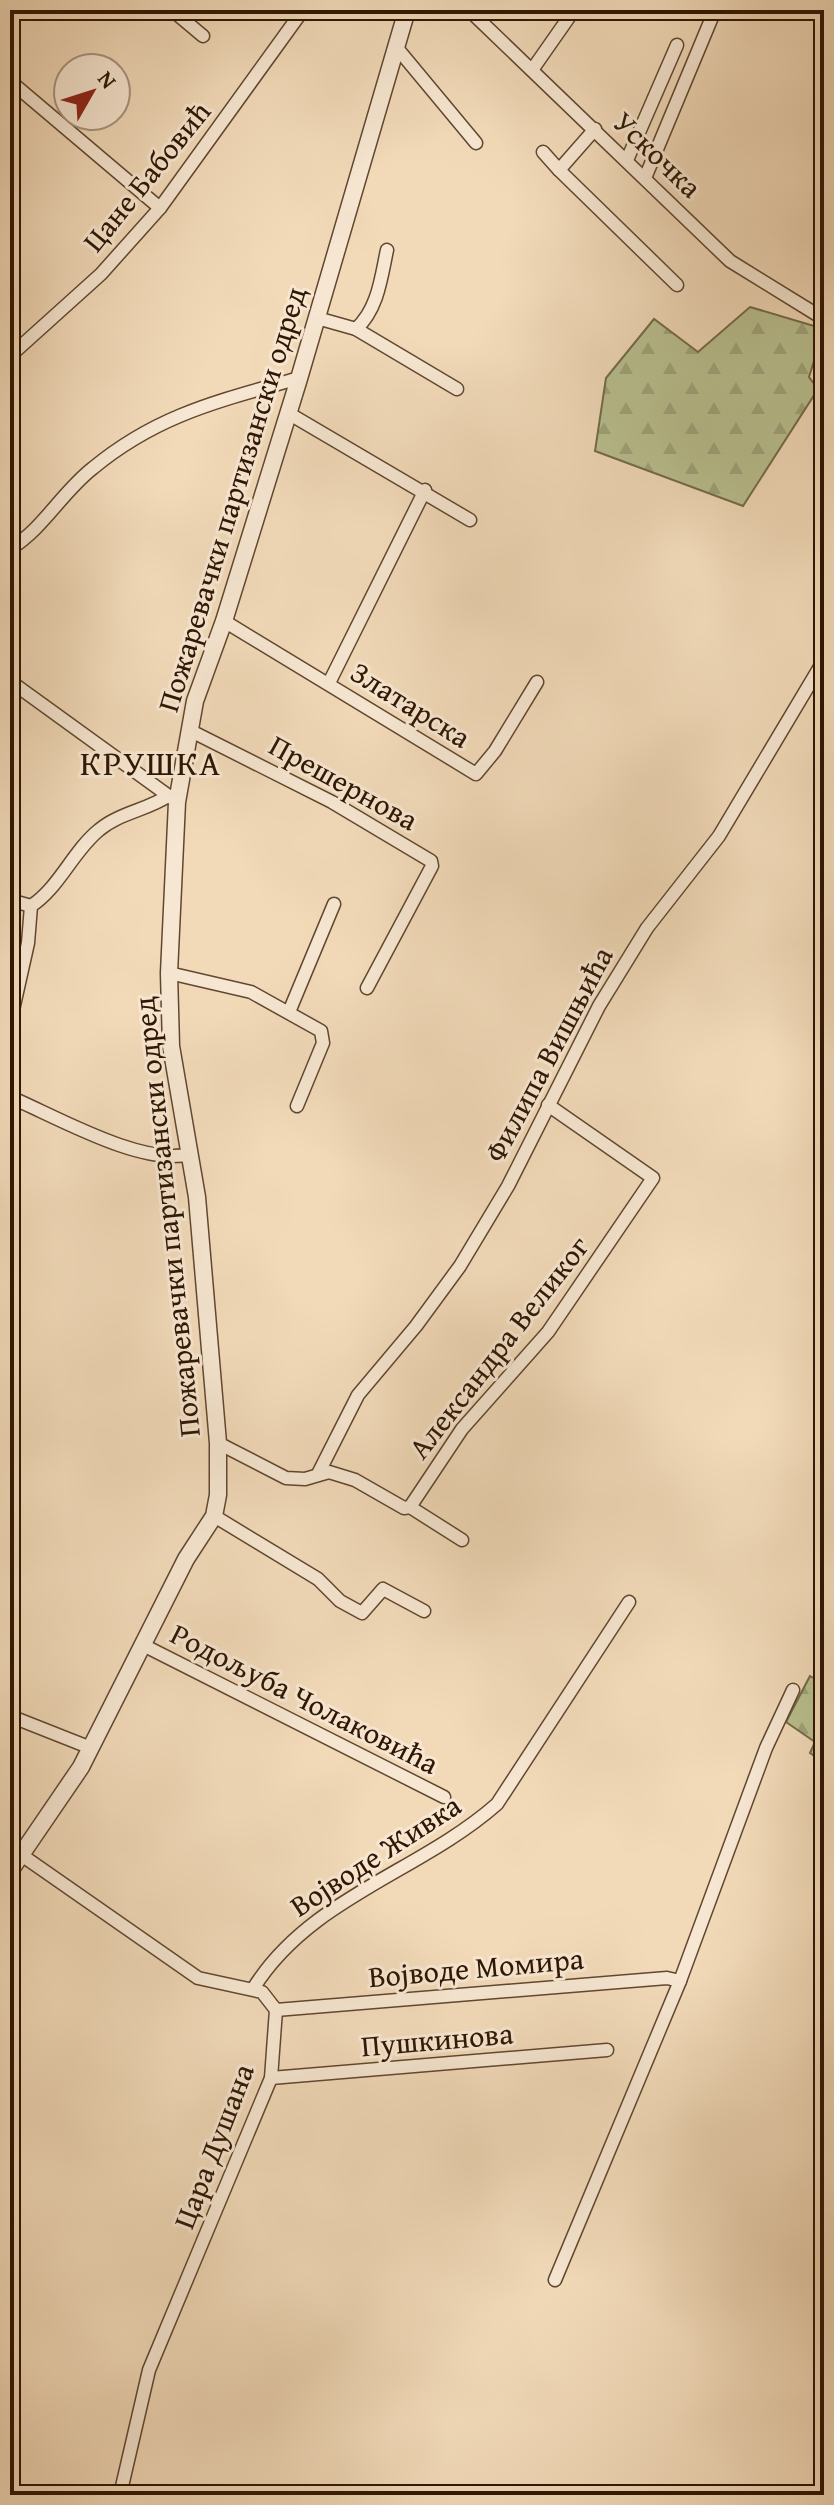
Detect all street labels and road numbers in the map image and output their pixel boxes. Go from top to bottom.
street label: Цане Бабовић [71,91,221,261]
street label: Ускочка [604,100,713,208]
street label: Пожаревачки партизански одред [145,281,317,717]
street label: Златарска [342,650,480,759]
street label: Прешернова [262,723,427,841]
street label: Филипа Вишњића [473,938,624,1170]
street label: Пожаревачки партизански одред [121,995,211,1439]
street label: Александра Великог [397,1226,599,1468]
street label: Родољуба Чолаковића [163,1611,447,1785]
street label: Војводе Живка [281,1783,470,1927]
street label: Војводе Момира [367,1936,586,1998]
street label: Пушкинова [359,2010,516,2068]
street label: Цара Душана [161,2056,265,2235]

